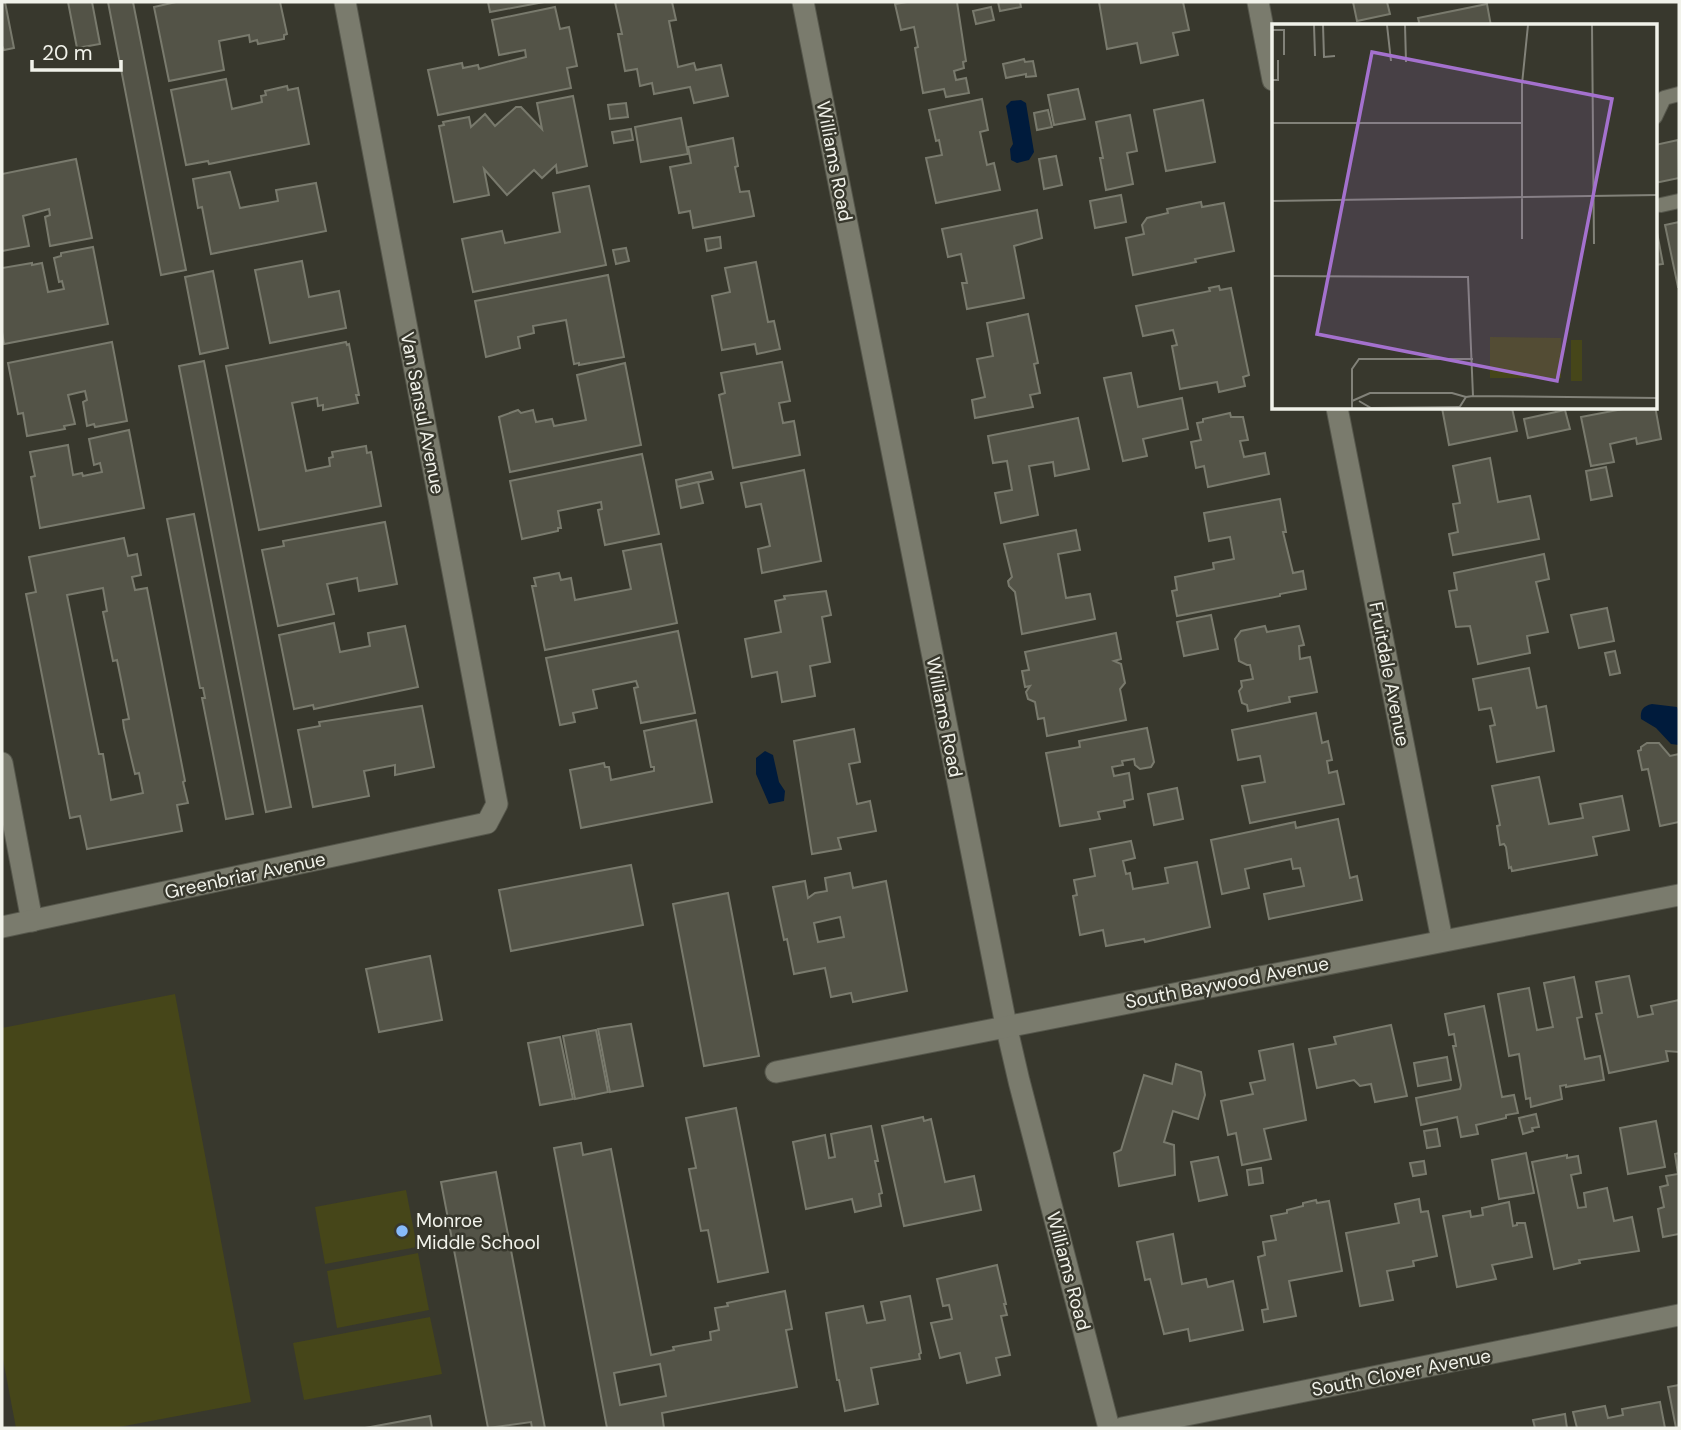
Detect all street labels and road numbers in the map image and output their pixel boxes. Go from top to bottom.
street label: Williams Road [811,99,858,223]
street label: Van Sansul Avenue [395,330,450,496]
street label: Fruitdale Avenue [1363,600,1416,748]
street label: Williams Road [921,655,968,779]
street label: Greenbriar Avenue [162,846,328,905]
street label: South Baywood Avenue [1123,950,1331,1014]
street label: Williams Road [1041,1209,1096,1333]
street label: South Clover Avenue [1309,1343,1493,1402]

